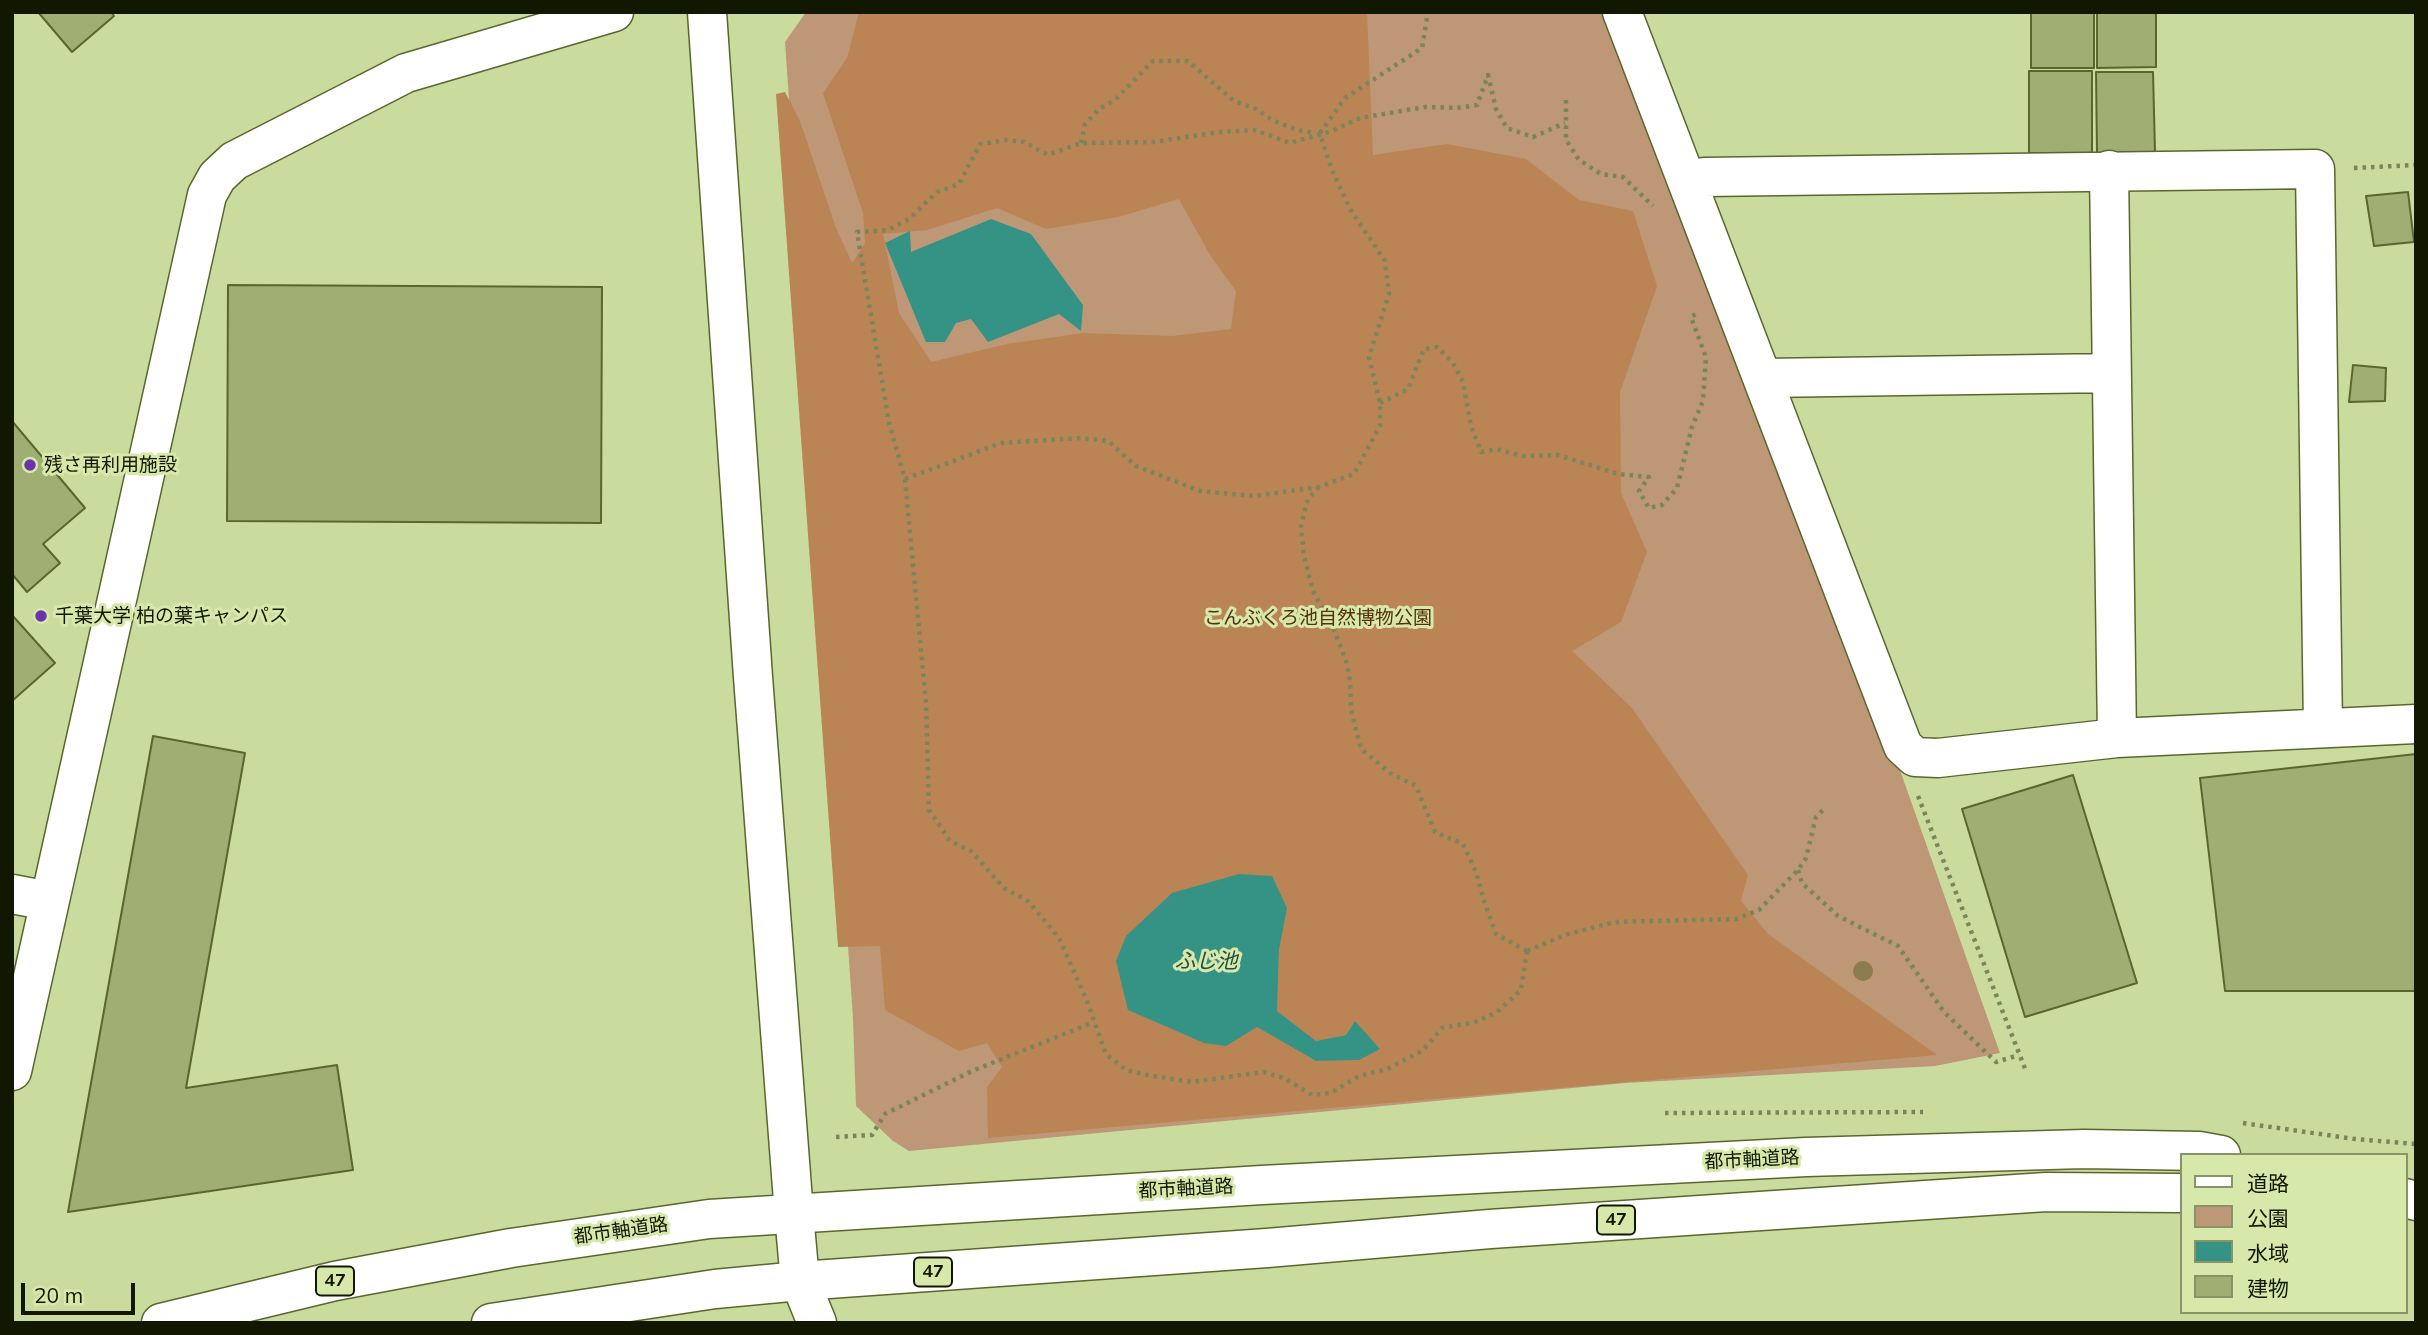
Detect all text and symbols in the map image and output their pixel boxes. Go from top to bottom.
place label: 残さ再利用施設 [44,454,177,476]
marker: 残さ再利用施設 [22,457,38,473]
place label: 千葉大学 柏の葉キャンパス [55,605,288,627]
park label: こんぶくろ池自然博物公園 [1204,607,1432,629]
marker: 千葉大学 柏の葉キャンパス [33,608,49,624]
water label: ふじ池 [1175,949,1237,975]
street label: 都市軸道路 [1704,1146,1800,1174]
legend [2180,1153,2407,1314]
text: 道路 [2247,1170,2289,1196]
street label: 都市軸道路 [1138,1175,1234,1203]
road number: 47 [1597,1205,1635,1234]
text: 公園 [2247,1205,2289,1231]
street label: 都市軸道路 [572,1213,670,1249]
text: 水域 [2247,1240,2289,1266]
road number: 47 [914,1258,952,1287]
road number: 47 [316,1266,354,1296]
scale bar [24,1268,138,1312]
text: 建物 [2247,1275,2289,1301]
text: 20 m [34,1282,83,1308]

